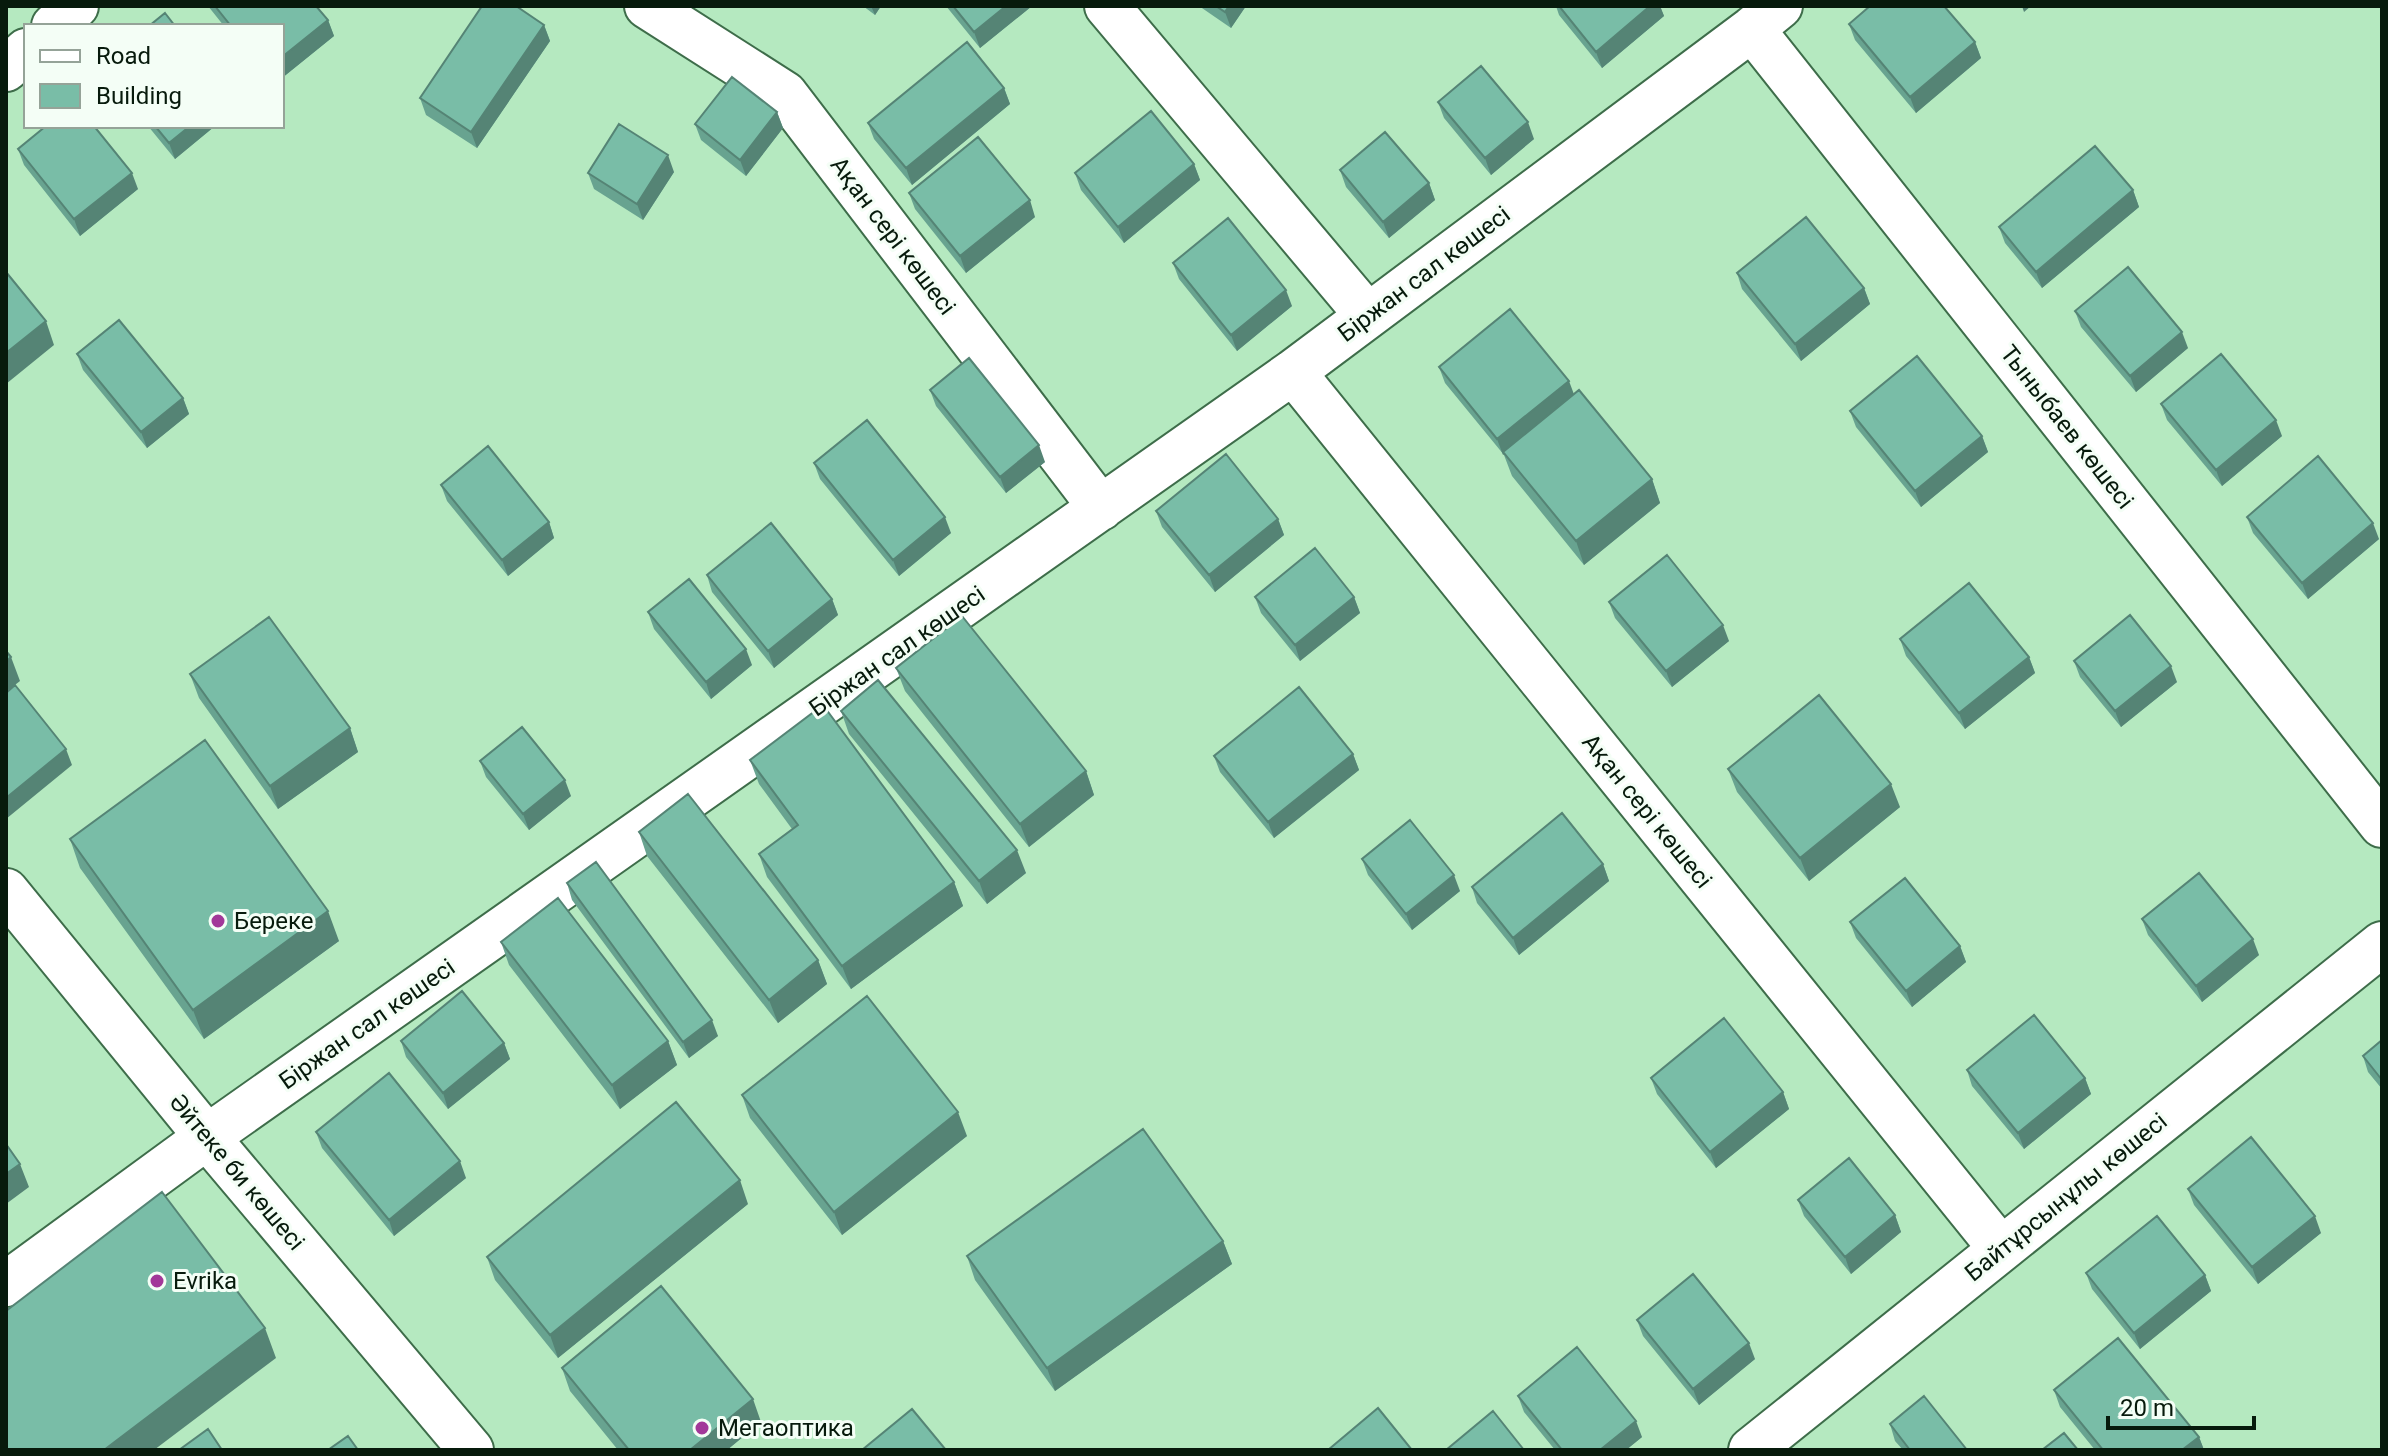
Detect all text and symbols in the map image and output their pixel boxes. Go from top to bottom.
legend [24,24,284,128]
text: Road [96,42,151,70]
text: Building [96,82,182,110]
street label: Ақан сері көшесі [825,152,961,320]
street label: Біржан сал көшесі [1333,200,1515,348]
street label: Тыныбаев көшесі [1995,340,2139,514]
street label: Біржан сал көшесі [804,580,990,722]
street label: Ақан сері көшесі [1576,728,1718,894]
place label: Береке [234,907,314,935]
marker: Береке [209,912,227,930]
street label: Біржан сал көшесі [274,953,460,1095]
street label: Әйтеке би көшесі [164,1088,310,1256]
street label: Байтұрсынұлы көшесі [1959,1107,2173,1287]
place label: Evrika [173,1267,237,1295]
marker: Evrika [148,1272,166,1290]
scale bar [2108,1380,2254,1430]
text: 20 m [2120,1394,2174,1422]
place label: Мегаоптика [718,1414,854,1442]
marker: Мегаоптика [693,1419,711,1437]

